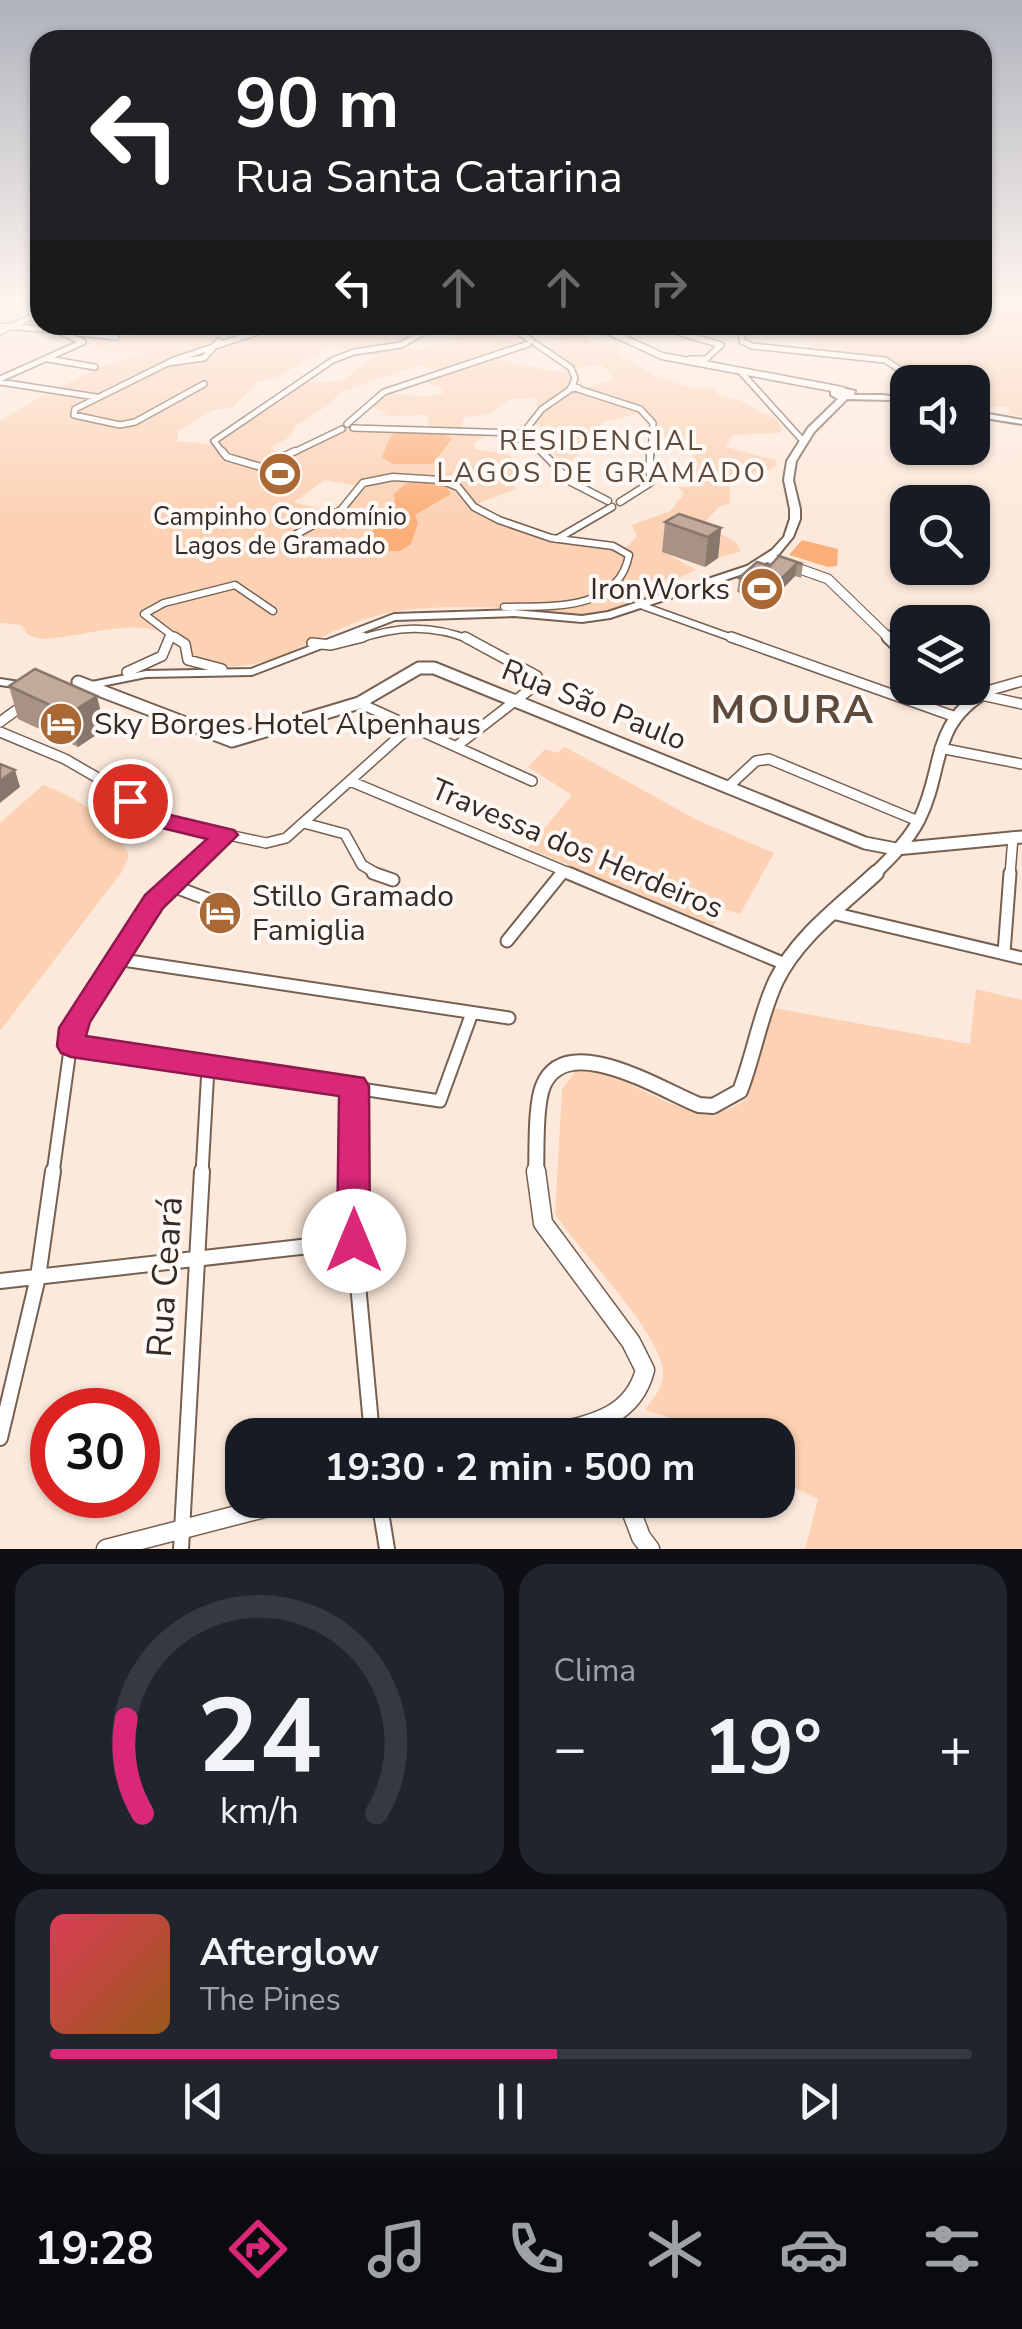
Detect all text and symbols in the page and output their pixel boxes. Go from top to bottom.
text: 90 m [235,56,399,152]
icon: left [70,70,200,200]
text: Rua Santa Catarina [235,147,623,208]
icon: left [326,260,381,315]
icon: ahead [431,260,486,315]
icon: ahead [536,260,591,315]
icon: right [641,260,696,315]
map controls [890,365,990,705]
button: sound [890,365,990,465]
district label: RESIDENCIAL LAGOS DE GRAMADO [437,422,767,492]
sports icon: Campinho Condomínio Lagos de Gramado [257,451,303,497]
button: search [890,485,990,585]
place label: Campinho Condomínio Lagos de Gramado [153,500,407,563]
sports icon: IronWorks [739,566,785,612]
place label: IronWorks [590,569,730,610]
button: layers [890,605,990,705]
street label: Rua São Paulo [496,649,692,761]
district label: MOURA [711,683,875,737]
hotel icon: Sky Borges Hotel Alpenhaus [38,701,84,747]
place label: Sky Borges Hotel Alpenhaus [94,704,481,745]
pin [88,759,173,844]
street label: Travessa dos Herdeiros [425,769,729,929]
icon: arrive [103,774,158,829]
place label: Stillo Gramado Famiglia [252,876,454,951]
hotel icon: Stillo Gramado Famiglia [197,890,243,936]
position arrow [302,1189,406,1293]
street label: Rua Ceará [136,1195,194,1359]
speed limit sign: 30 [30,1388,160,1518]
text: 19:30 · 2 min · 500 m [325,1442,695,1493]
text: Clima [554,1649,636,1692]
text: 24 [197,1666,322,1808]
text: 19° [704,1697,822,1799]
text: − [554,1711,587,1786]
text: + [939,1711,972,1786]
text: km/h [220,1787,299,1836]
text: Afterglow [200,1927,379,1978]
text: The Pines [200,1978,341,2021]
icon: previous [176,2074,231,2129]
icon: pause [483,2074,538,2129]
icon: next [791,2074,846,2129]
icon: directions [223,2214,293,2284]
icon: music [362,2214,432,2284]
icon: phone [501,2214,571,2284]
icon: climate [640,2214,710,2284]
icon: car [779,2214,849,2284]
icon: filters [917,2214,987,2284]
text: 19:28 [34,2219,154,2280]

